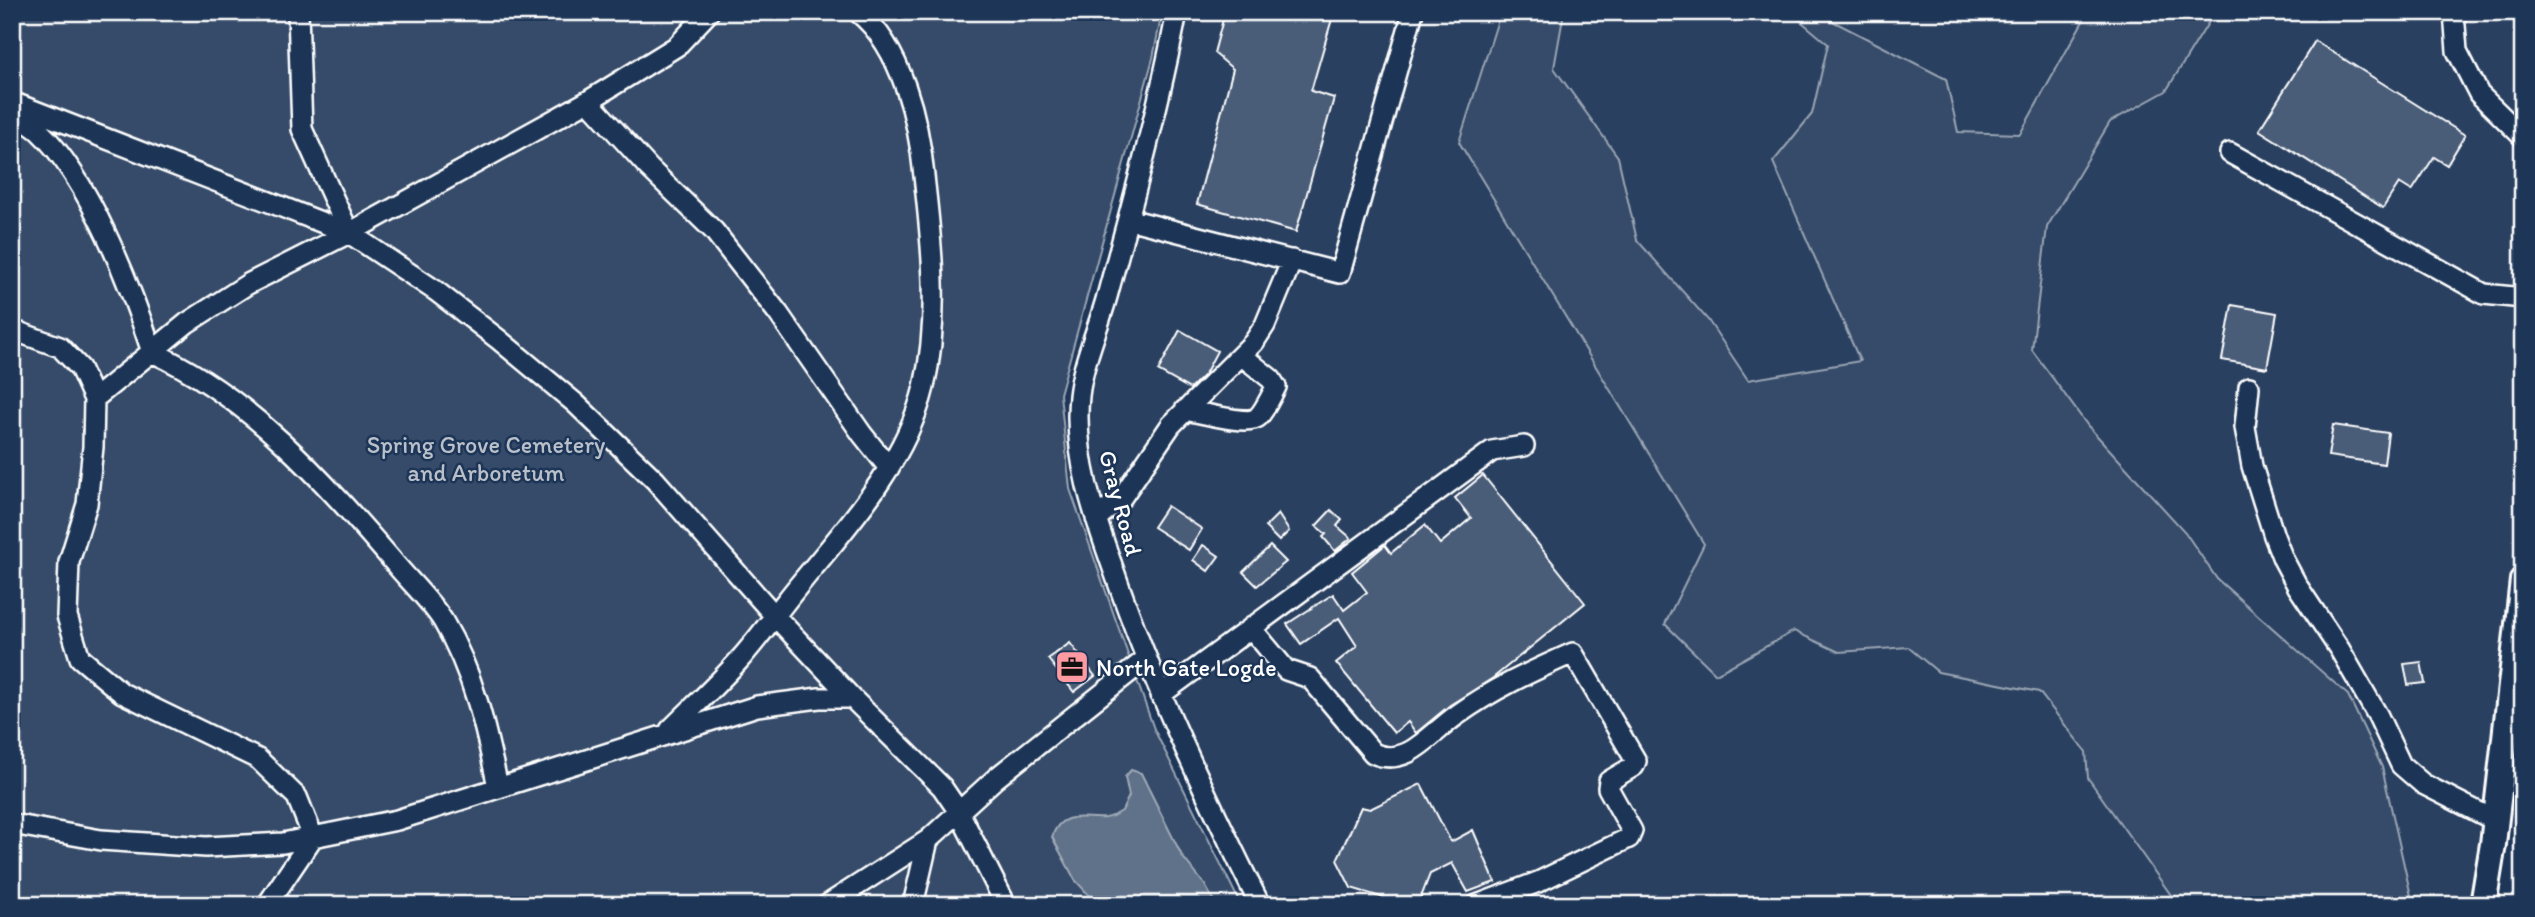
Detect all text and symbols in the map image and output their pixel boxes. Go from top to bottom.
park label: Spring Grove Cemetery and Arboretum [367,430,605,487]
street label: Gray Road [1093,447,1149,559]
office icon: North Gate Logde [1053,648,1091,686]
place label: North Gate Logde [1096,653,1277,682]

